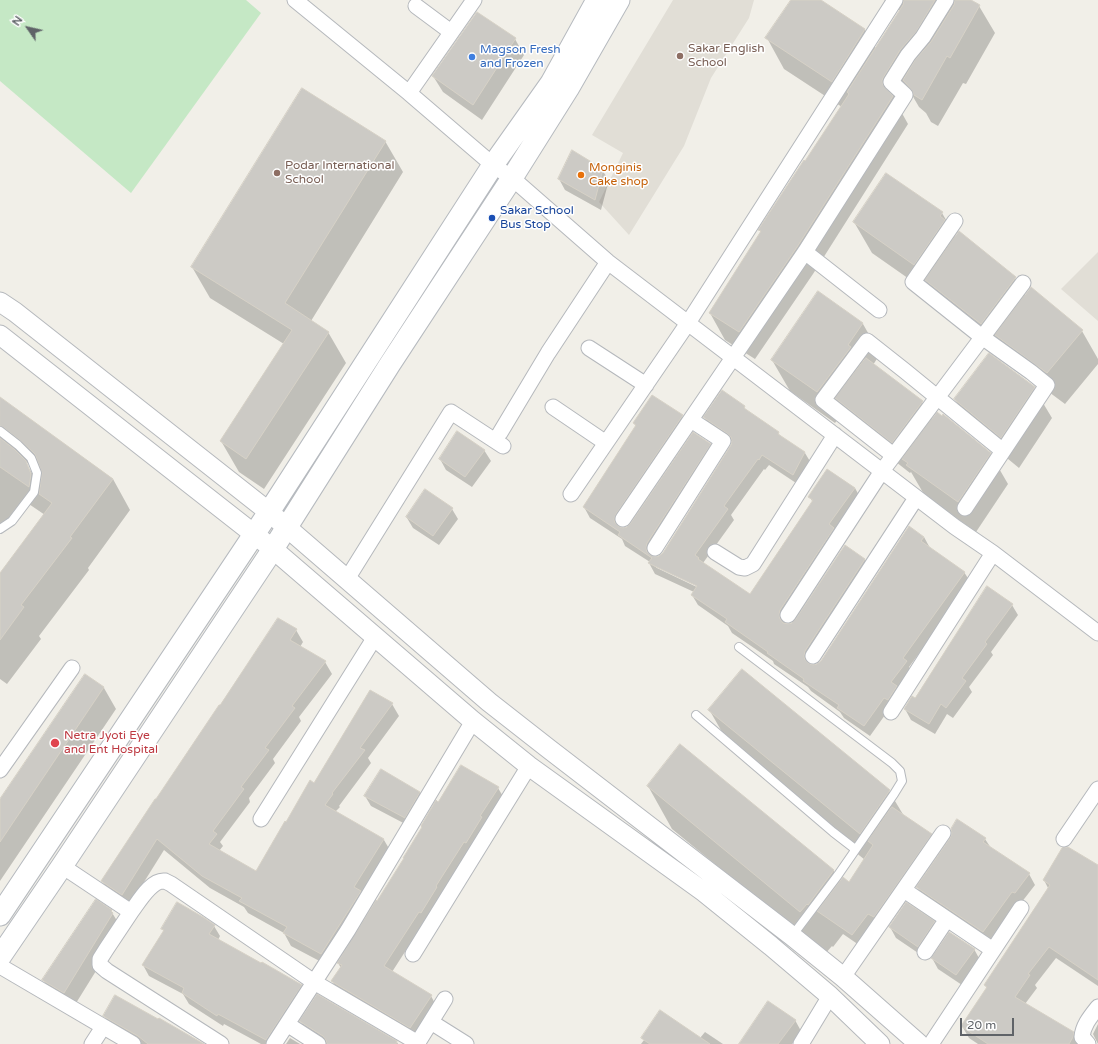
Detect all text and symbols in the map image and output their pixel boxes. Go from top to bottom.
north arrow [8,8,48,48]
text: N [10,14,25,28]
place label: Sakar English School [688,42,765,70]
place label: Magson Fresh and Frozen [480,43,561,71]
marker: Sakar English School [675,51,685,61]
marker: Magson Fresh and Frozen [467,52,477,62]
place label: Podar International School [285,159,394,187]
place label: Monginis Cake shop [589,161,648,189]
marker: Podar International School [272,168,282,178]
marker: Monginis Cake shop [576,170,586,180]
place label: Sakar School Bus Stop [500,204,574,232]
marker: Sakar School Bus Stop [487,213,497,223]
place label: Netra Jyoti Eye and Ent Hospital [64,729,158,757]
marker: Netra Jyoti Eye and Ent Hospital [49,737,61,749]
scale bar [962,1010,1016,1036]
text: 20 m [967,1018,996,1032]

